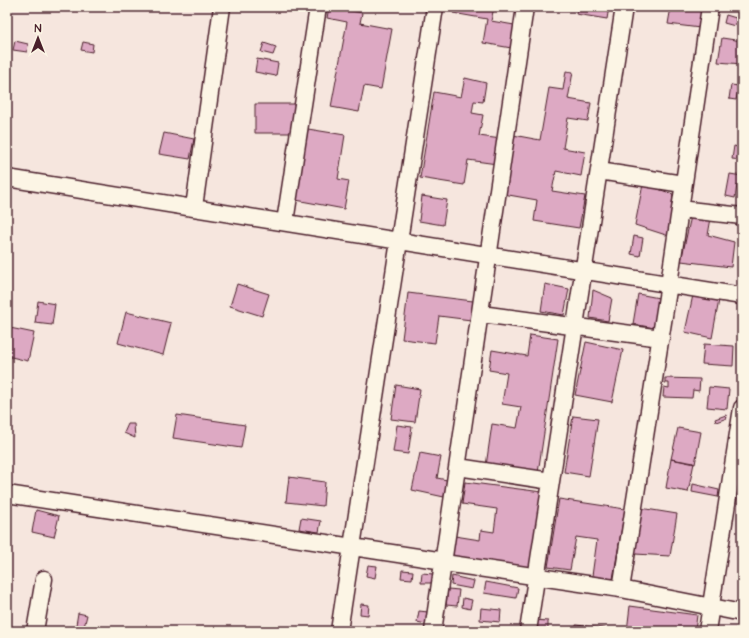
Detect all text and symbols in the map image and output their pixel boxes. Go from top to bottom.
north arrow [18,18,58,58]
text: N [35,21,42,36]

